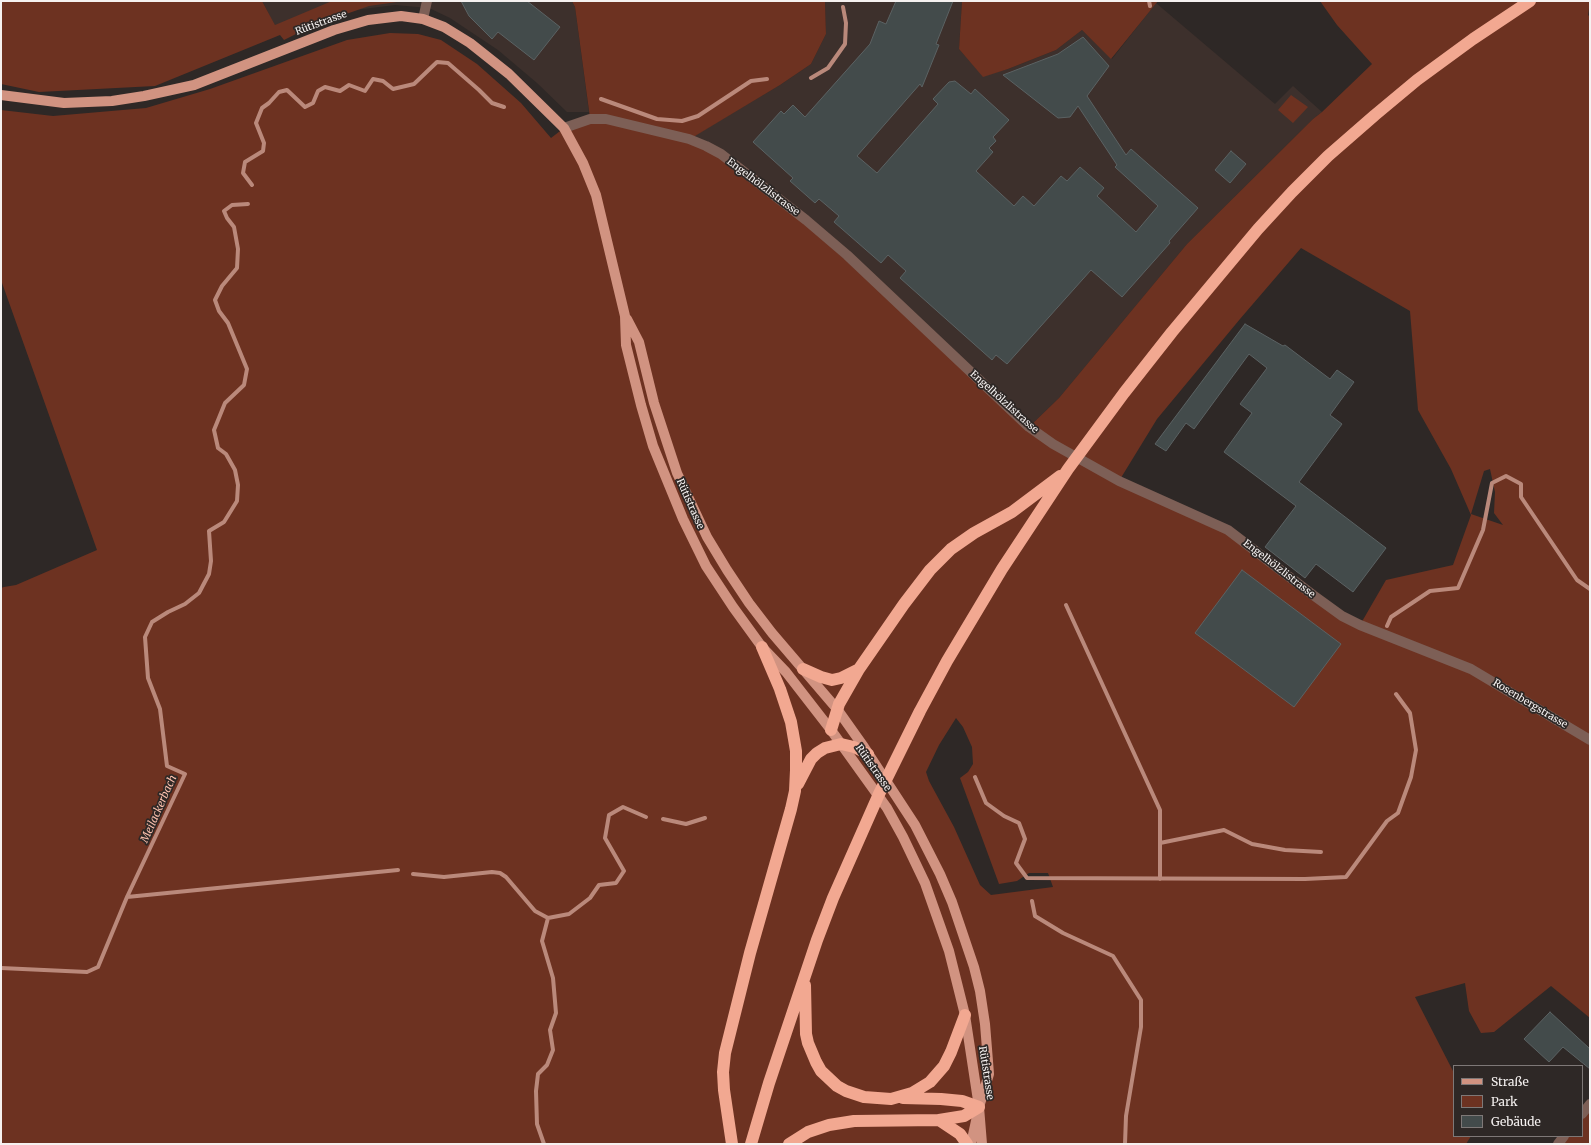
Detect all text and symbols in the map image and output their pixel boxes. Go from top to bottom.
street label: Rütistrasse [294,8,348,38]
street label: Engelhölzlistrasse [724,156,802,218]
street label: Engelhölzlistrasse [967,368,1041,436]
street label: Rütistrasse [674,477,706,531]
street label: Engelhölzlistrasse [1241,537,1317,601]
street label: Rosenbergstrasse [1491,677,1569,731]
street label: Rütistrasse [853,742,893,794]
water label: Meilackerbach [138,773,180,845]
street label: Rütistrasse [976,1045,996,1101]
legend [1453,1065,1583,1137]
text: Straße [1491,1074,1529,1089]
text: Park [1491,1094,1518,1109]
text: Gebäude [1491,1114,1541,1129]

